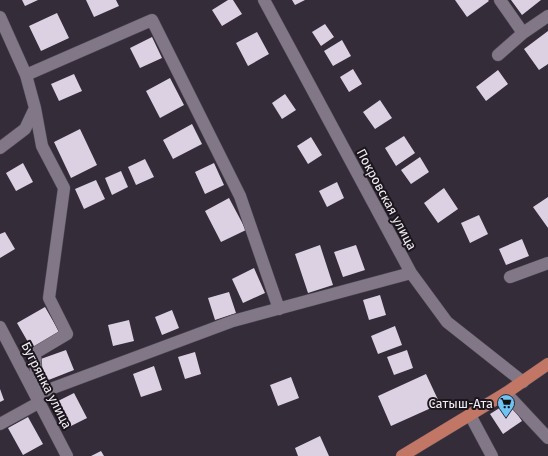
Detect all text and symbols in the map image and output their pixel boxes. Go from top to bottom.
street label: Покровская улица [354,146,420,252]
street label: Бугрянка улица [18,339,75,431]
supermarket icon: Сатыш-Ата [496,393,516,418]
place label: Сатыш-Ата [428,396,493,411]

